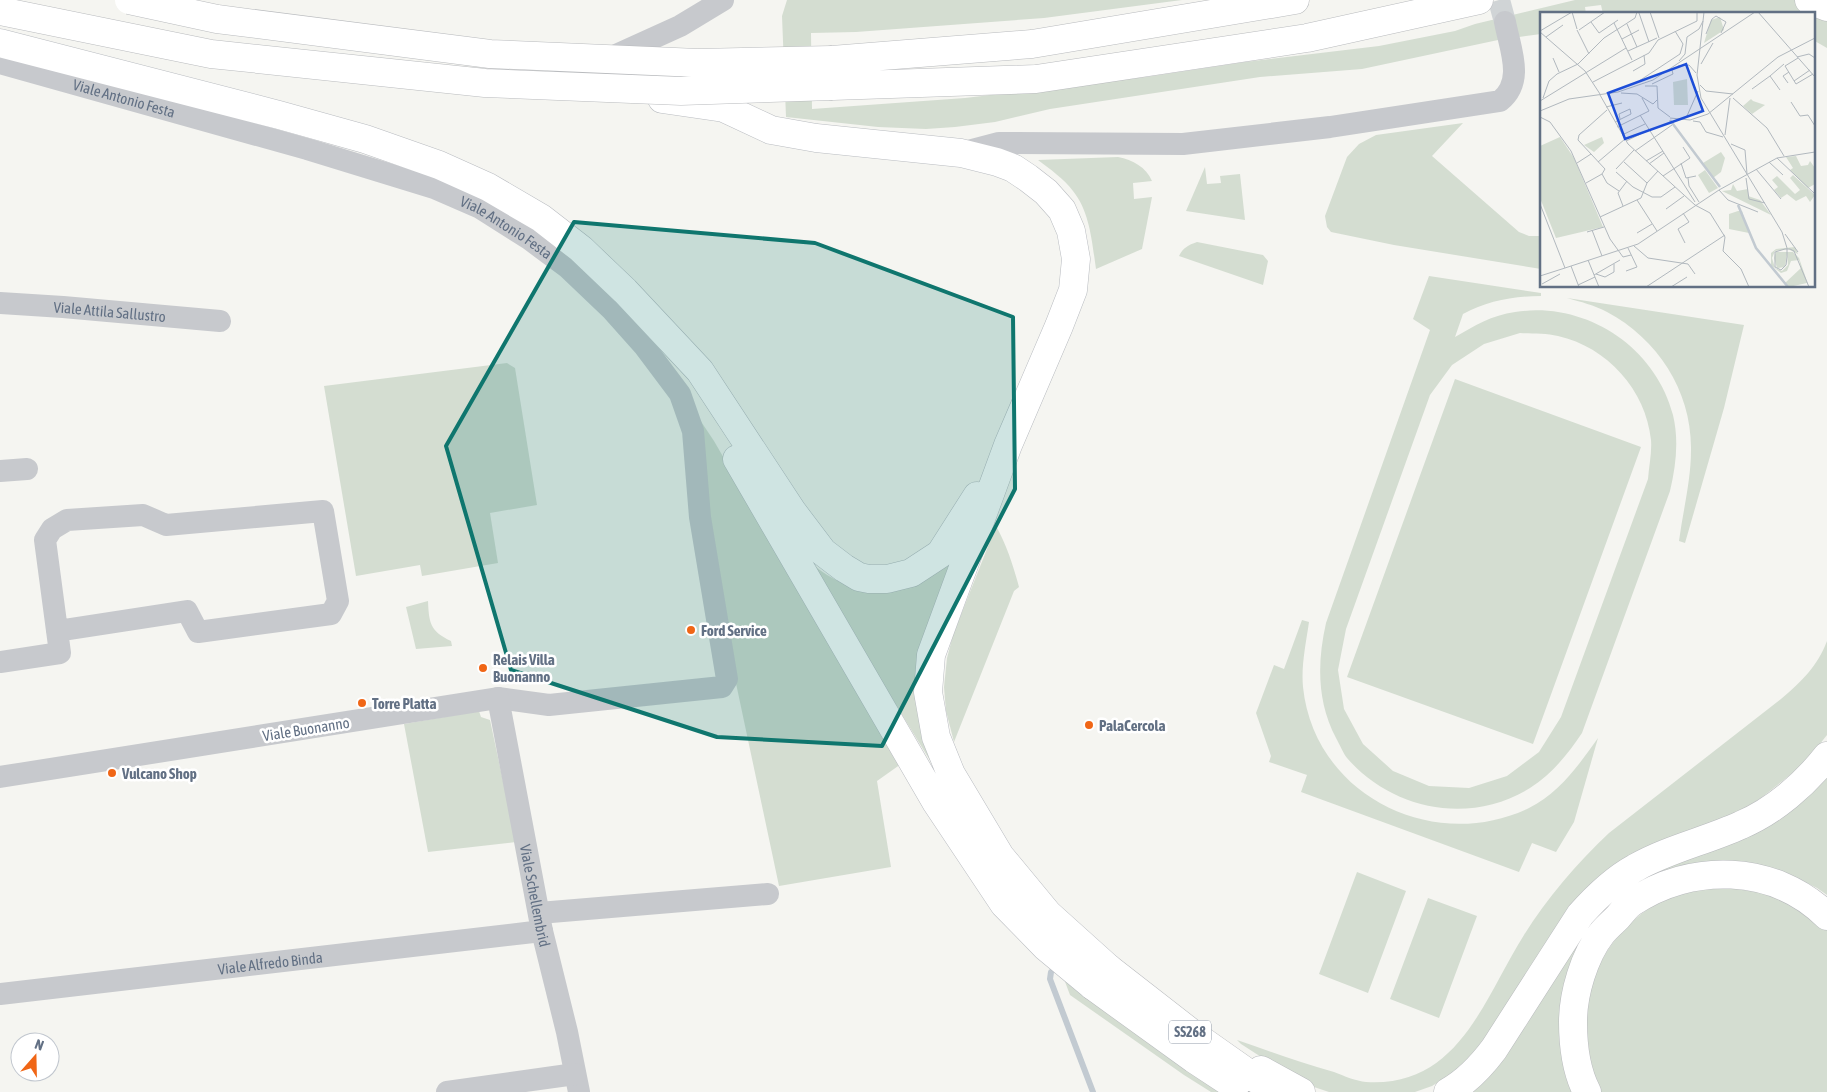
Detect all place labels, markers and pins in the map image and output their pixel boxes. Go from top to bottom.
place label: Ford Service [701,622,767,639]
marker: Ford Service [685,624,697,636]
place label: Relais Villa Buonanno [493,651,555,685]
marker: Relais Villa Buonanno [477,662,489,674]
place label: Torre Platta [372,695,436,712]
marker: Torre Platta [356,697,368,709]
place label: PalaCercola [1099,717,1166,734]
marker: PalaCercola [1083,719,1095,731]
place label: Vulcano Shop [121,765,197,782]
marker: Vulcano Shop [106,767,118,779]

